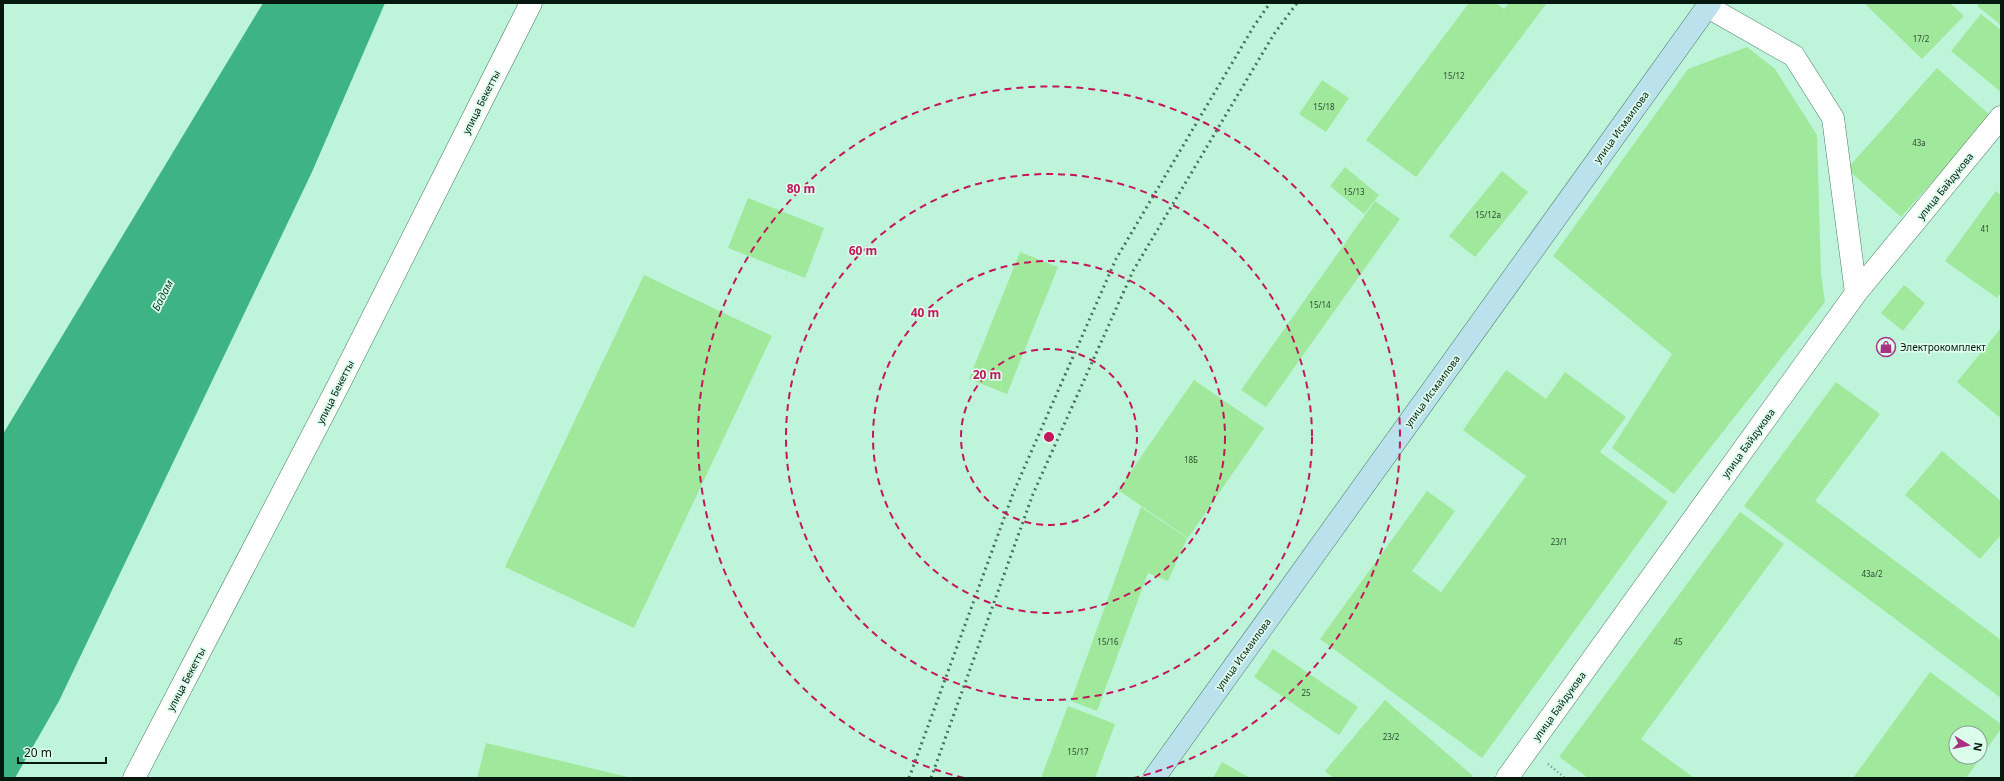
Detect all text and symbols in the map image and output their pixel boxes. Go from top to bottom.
house number: 17/2 [1913,33,1930,44]
street label: улица Бекетты [459,68,503,136]
house number: 15/12 [1443,70,1465,81]
street label: улица Исмаилова [1590,88,1652,166]
house number: 15/18 [1313,101,1335,112]
house number: 43а [1912,137,1926,148]
street label: улица Байдукова [1914,150,1976,222]
text: 80 m [787,180,815,197]
house number: 15/13 [1343,186,1365,197]
house number: 15/12а [1475,209,1501,220]
house number: 41 [1980,223,1990,234]
text: 60 m [849,242,877,259]
water label: Бадам [148,277,176,313]
house number: 15/14 [1309,299,1331,310]
text: 40 m [911,304,939,321]
shop icon: Электрокомплект [1875,336,1897,358]
place label: Электрокомплект [1900,340,1986,354]
street label: улица Исмаилова [1401,352,1463,430]
street label: улица Бекетты [313,358,357,426]
text: 20 m [973,366,1001,383]
street label: улица Байдукова [1718,406,1778,480]
centre of rings [1042,430,1056,444]
house number: 18Б [1184,454,1198,465]
house number: 23/1 [1551,536,1567,547]
house number: 43а/2 [1861,568,1883,579]
street label: улица Исмаилова [1212,615,1274,693]
house number: 15/16 [1097,636,1119,647]
house number: 45 [1673,636,1683,647]
street label: улица Бекетты [163,645,209,713]
street label: улица Байдукова [1529,669,1589,743]
house number: 25 [1301,687,1311,698]
north arrow [1948,725,1988,765]
house number: 23/2 [1383,731,1400,742]
scale bar [18,739,106,765]
text: N [1970,741,1987,753]
text: 20 m [24,744,52,761]
house number: 15/17 [1067,746,1089,757]

